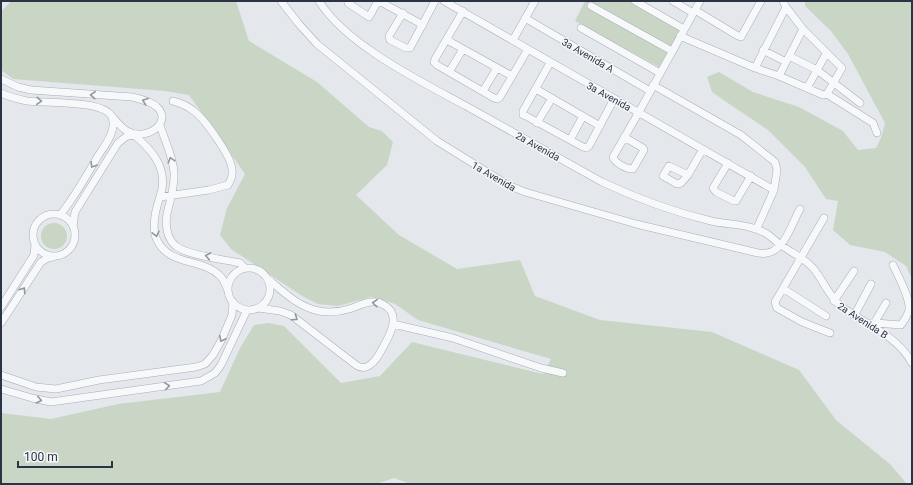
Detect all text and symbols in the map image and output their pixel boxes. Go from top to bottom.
street label: 3a Avenida A [560,36,616,75]
street label: 3a Avenida [585,80,633,113]
one-way arrow [90,90,96,99]
one-way arrow [36,97,42,106]
one-way arrow [142,98,149,106]
street label: 2a Avenida [514,130,562,163]
one-way arrow [167,156,176,163]
street label: 1a Avenida [470,159,518,193]
one-way arrow [90,161,98,168]
one-way arrow [151,231,160,238]
one-way arrow [205,253,211,261]
one-way arrow [18,287,25,294]
one-way arrow [372,299,378,308]
street label: 2a Avenida B [836,300,890,341]
one-way arrow [291,313,298,321]
one-way arrow [219,335,227,342]
one-way arrow [164,382,170,391]
one-way arrow [35,395,42,403]
scale bar [18,443,112,469]
text: 100 m [24,450,58,464]

